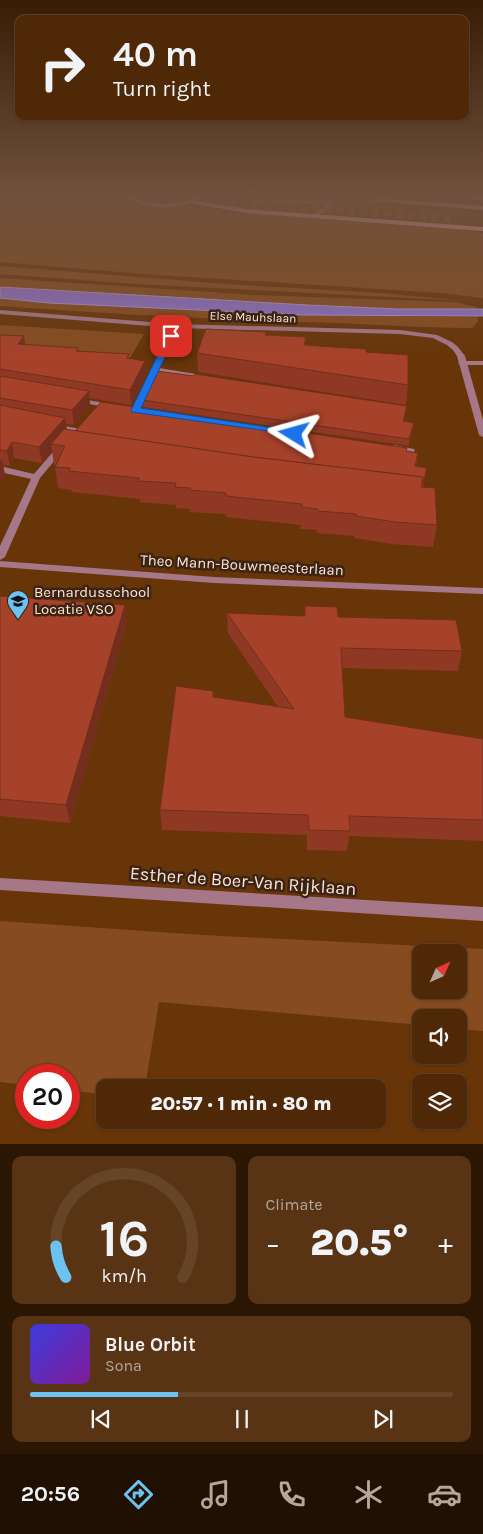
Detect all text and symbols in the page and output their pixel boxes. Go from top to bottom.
text: 40 m [113,34,198,75]
icon: right [30,35,95,100]
text: Turn right [113,76,211,102]
street label: Else Mauhslaan [209,308,297,326]
pin [150,315,192,357]
icon: arrive [157,322,185,350]
position arrow [267,407,319,459]
street label: Theo Mann-Bouwmeesterlaan [140,551,344,579]
place label: Bernardusschool Locatie VSO [34,583,150,618]
school or university icon: Bernardusschool Locatie VSO [6,589,30,620]
street label: Esther de Boer-Van Rijklaan [129,862,357,900]
north arrow [412,944,468,999]
map controls [412,944,467,1129]
button: sound [412,1009,467,1064]
speed limit sign: 20 [15,1064,80,1129]
button: layers [412,1074,467,1129]
text: 20:57 · 1 min · 80 m [150,1093,332,1115]
text: Climate [266,1195,323,1214]
text: 16 [99,1208,149,1269]
text: 20.5° [310,1220,409,1265]
text: − [266,1227,280,1260]
text: + [438,1227,453,1260]
text: km/h [101,1266,146,1287]
text: Blue Orbit [105,1334,196,1356]
text: Sona [105,1356,142,1375]
icon: previous [87,1405,115,1433]
icon: pause [228,1405,256,1433]
icon: next [369,1405,397,1433]
icon: directions [121,1477,156,1512]
icon: music [198,1477,233,1512]
icon: phone [274,1477,309,1512]
icon: climate [351,1477,386,1512]
icon: car [427,1477,462,1512]
text: 20:56 [21,1481,80,1507]

